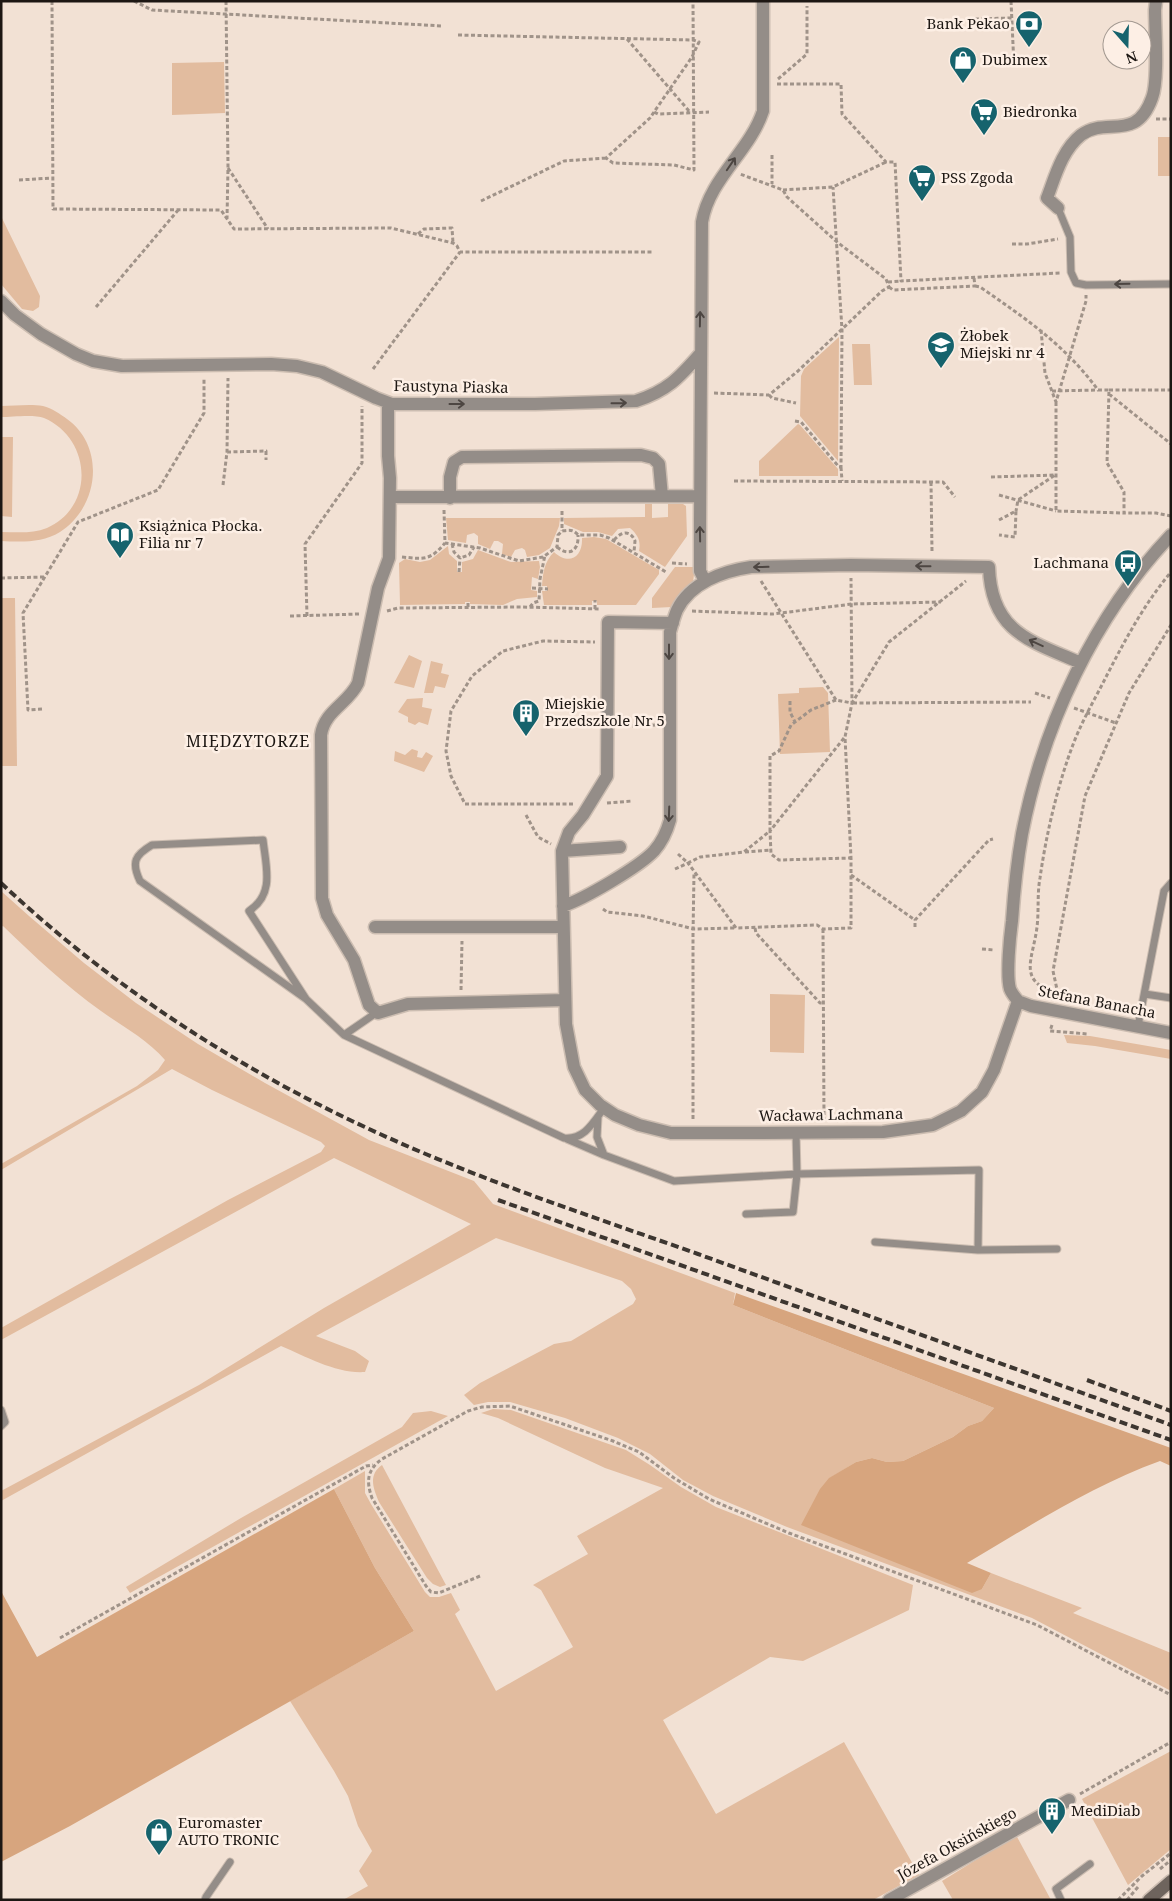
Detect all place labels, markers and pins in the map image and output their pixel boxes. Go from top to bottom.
bank icon: Bank Pekao [1014,9,1044,48]
place label: Bank Pekao [926,13,1010,33]
shop icon: Dubimex [948,45,978,84]
place label: Dubimex [982,49,1048,69]
supermarket icon: Biedronka [969,97,999,136]
place label: Biedronka [1003,101,1077,121]
supermarket icon: PSS Zgoda [907,163,937,202]
place label: PSS Zgoda [941,167,1014,187]
place label: Żłobek Miejski nr 4 [960,325,1045,362]
school or university icon: Żłobek Miejski nr 4 [926,330,956,369]
place label: Książnica Płocka. Filia nr 7 [139,515,262,552]
library icon: Książnica Płocka. Filia nr 7 [105,520,135,559]
bus stop icon: Lachmana [1113,548,1143,587]
place label: Lachmana [1034,552,1109,572]
place label: Miejskie Przedszkole Nr 5 [545,693,665,730]
building icon: Miejskie Przedszkole Nr 5 [511,698,541,737]
building icon: MediDiab [1037,1796,1067,1835]
place label: MediDiab [1071,1800,1140,1820]
place label: Euromaster AUTO TRONIC [178,1812,279,1849]
shop icon: Euromaster AUTO TRONIC [144,1817,174,1856]

